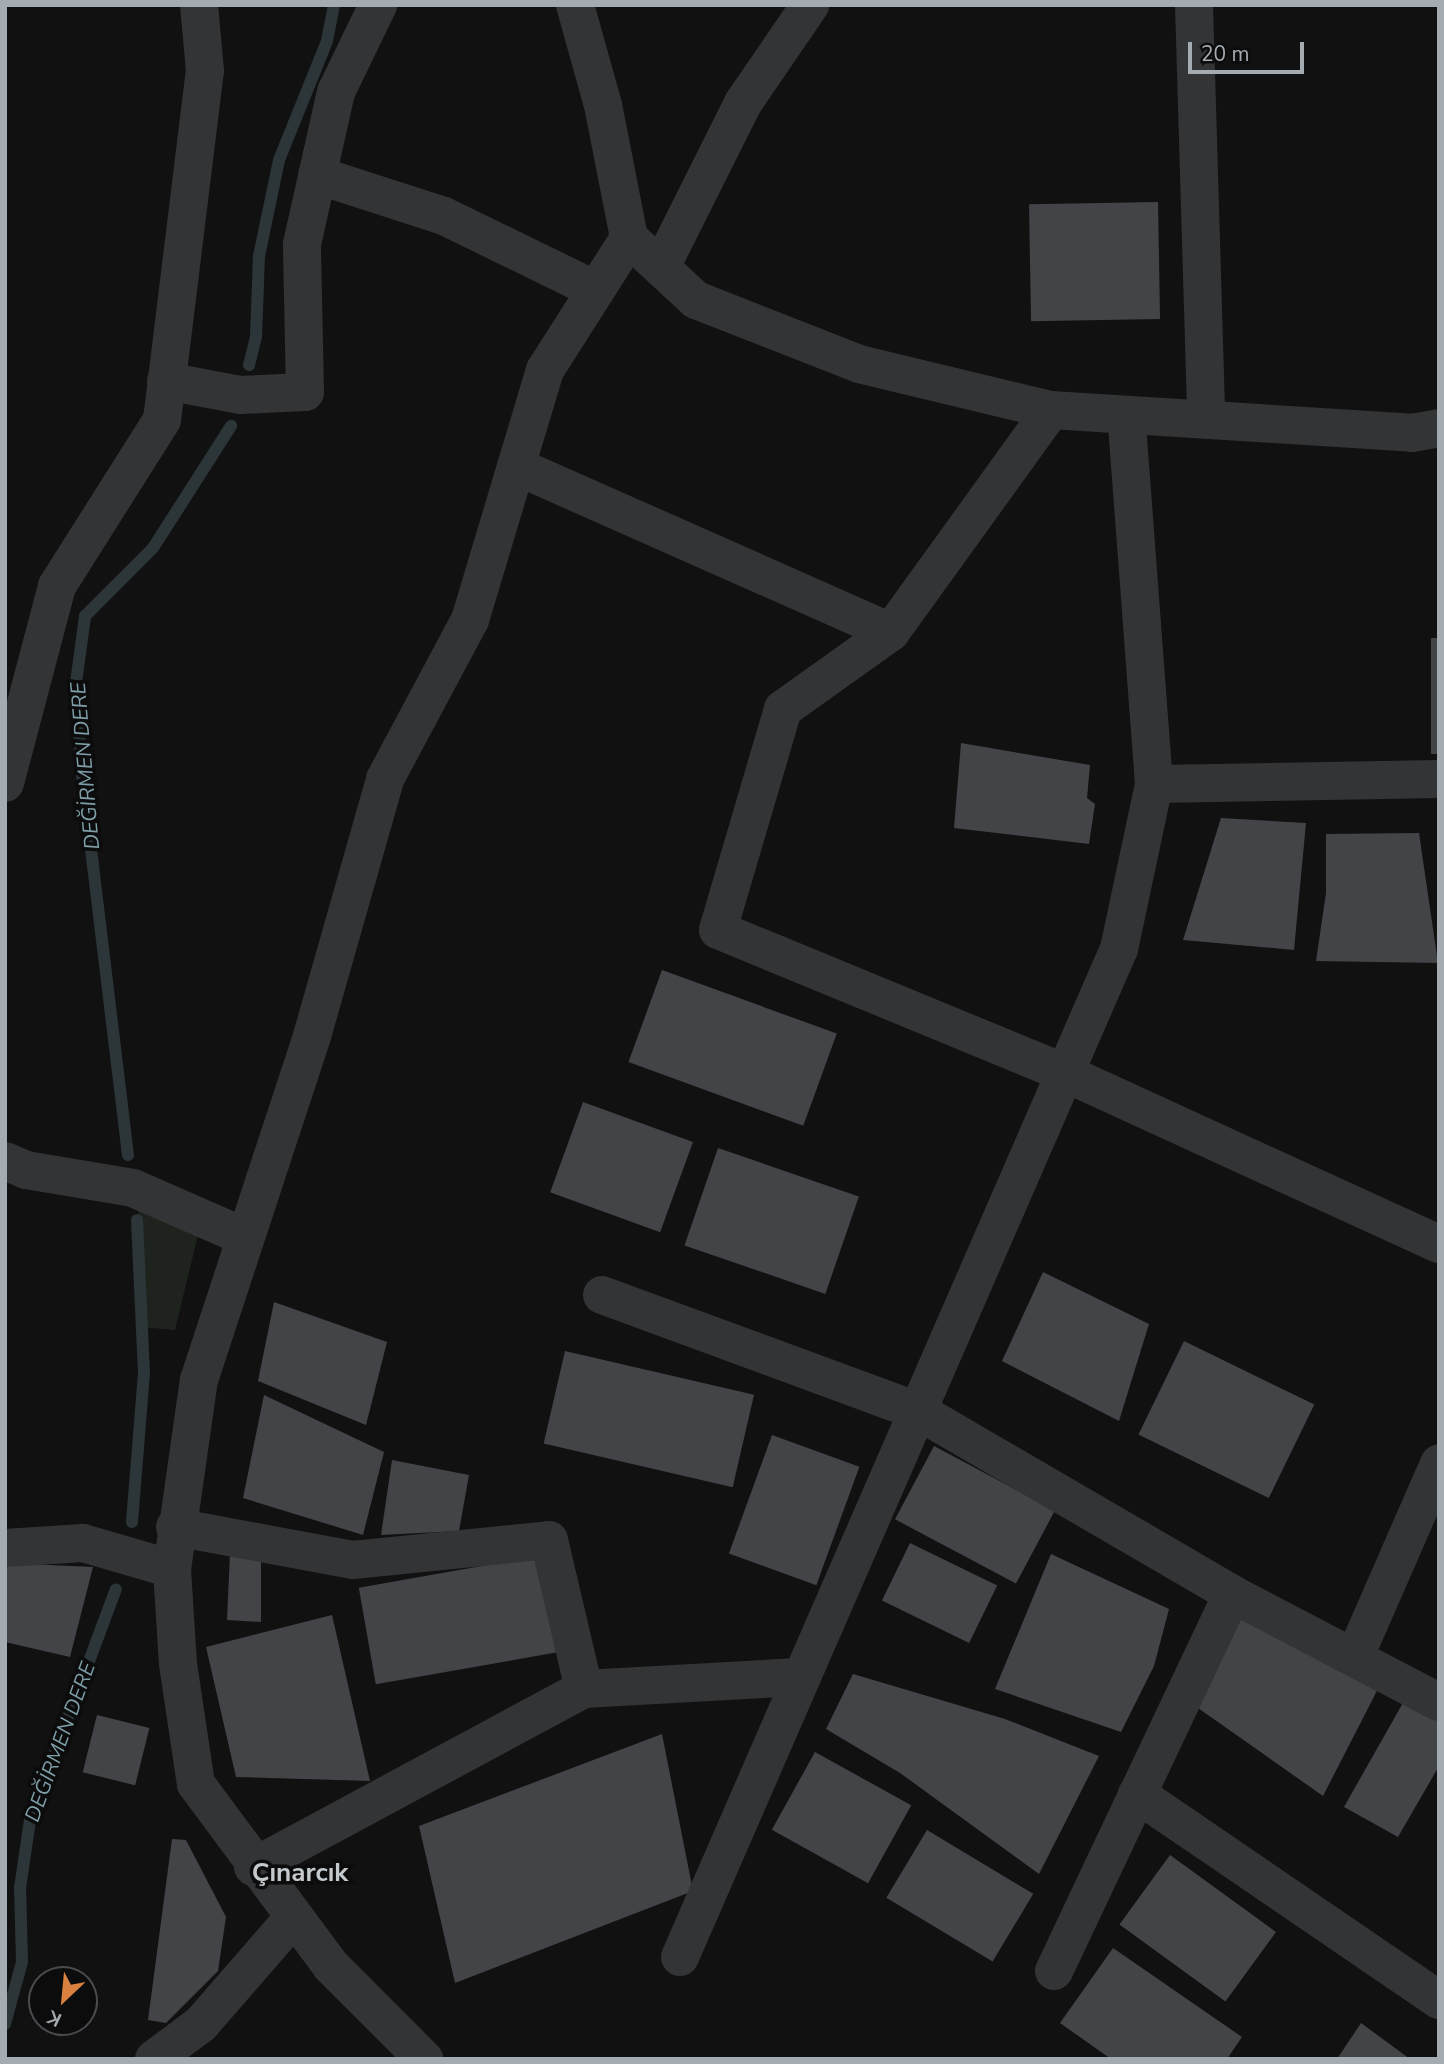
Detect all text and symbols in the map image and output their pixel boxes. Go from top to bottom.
scale bar [1192,28,1308,72]
text: 20 m [1201,40,1250,68]
water label: DEĞİRMEN DERE [65,681,105,851]
water label: DEĞİRMEN DERE [19,1659,101,1825]
district label: Çınarcık [252,1857,348,1889]
north arrow [28,1966,98,2036]
text: K [43,2004,66,2033]

